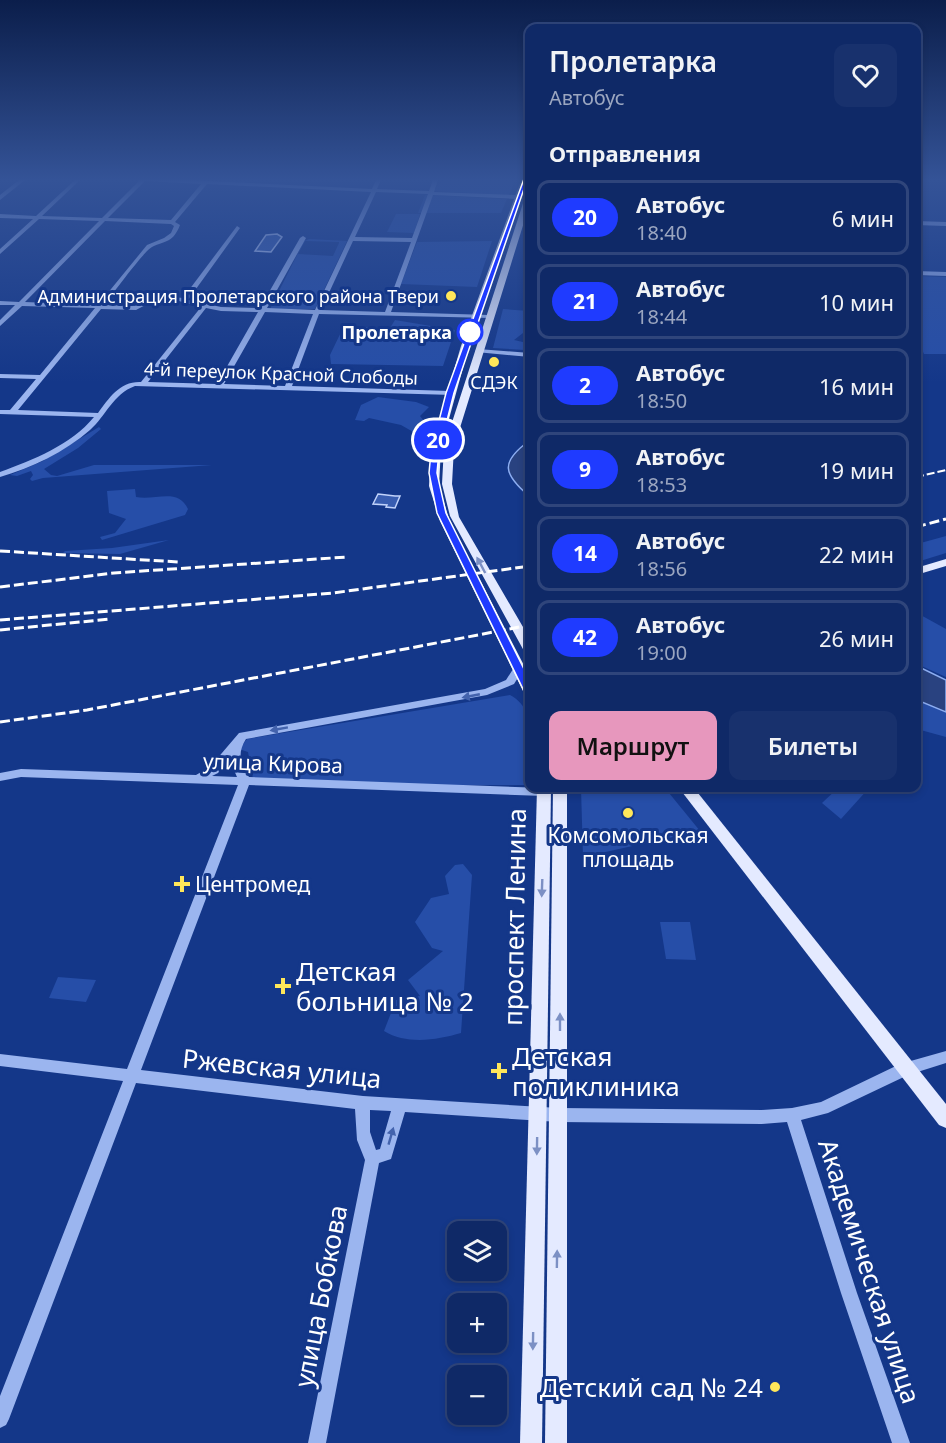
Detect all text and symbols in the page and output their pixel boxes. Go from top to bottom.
text: Пролетарка [549,42,717,80]
button: heart [834,44,897,107]
text: Автобус [549,84,625,111]
text: Отправления [549,138,701,168]
text: Автобус [636,189,725,219]
text: 20 [573,203,597,231]
text: 6 мин [832,203,894,233]
text: 18:40 [636,219,687,246]
text: Автобус [636,273,725,303]
place label: Администрация Пролетарского района Твери [37,284,439,308]
text: 21 [573,287,597,315]
text: 10 мин [819,287,894,317]
marker: Администрация Пролетарского района Твери [444,289,458,303]
text: 18:44 [636,303,687,330]
marker: Пролетарка [457,319,483,345]
place label: Пролетарка [341,320,452,344]
marker: СДЭК [487,355,501,369]
street label: 4-й переулок Красной Слободы [144,356,418,390]
text: Автобус [636,357,725,387]
place label: СДЭК [470,370,519,394]
text: 2 [579,371,591,399]
text: 16 мин [819,371,894,401]
text: 18:50 [636,387,687,414]
line badge: 20 [411,420,465,460]
text: 20 [426,426,450,454]
text: Автобус [636,441,725,471]
text: 9 [579,455,591,483]
text: 19 мин [819,455,894,485]
text: 18:53 [636,471,687,498]
text: Автобус [636,525,725,555]
text: 14 [573,539,597,567]
text: 22 мин [819,539,894,569]
text: 18:56 [636,555,687,582]
one-way arrow [476,557,485,574]
text: Автобус [636,609,725,639]
text: 42 [573,623,597,651]
text: 26 мин [819,623,894,653]
text: 19:00 [636,639,687,666]
one-way arrow [462,692,481,701]
button: Маршрут [549,711,717,780]
button: Билеты [729,711,897,780]
one-way arrow [270,725,289,734]
street label: улица Кирова [203,747,343,779]
marker: Комсомольская площадь [621,806,635,820]
street label: проспект Ленина [494,808,534,1026]
place label: Комсомольская площадь [547,821,709,873]
place label: Центромед [195,870,311,898]
marker: Центромед [173,875,191,893]
one-way arrow [537,878,546,897]
place label: Детская больница № 2 [296,953,474,1019]
marker: Детская больница № 2 [274,977,292,995]
one-way arrow [555,1012,565,1031]
place label: Детская поликлиника [512,1038,680,1104]
street label: Ржевская улица [181,1040,383,1096]
marker: Детская поликлиника [490,1062,508,1080]
one-way arrow [387,1127,396,1145]
street label: Академическая улица [810,1134,930,1408]
one-way arrow [532,1136,542,1155]
street label: улица Бобкова [285,1202,355,1390]
map controls [447,1221,507,1425]
button: layers [447,1221,507,1281]
one-way arrow [552,1249,562,1268]
button: + [447,1293,507,1353]
one-way arrow [528,1331,538,1350]
button: − [447,1365,507,1425]
place label: Детский сад № 24 [540,1369,763,1405]
marker: Детский сад № 24 [768,1380,782,1394]

